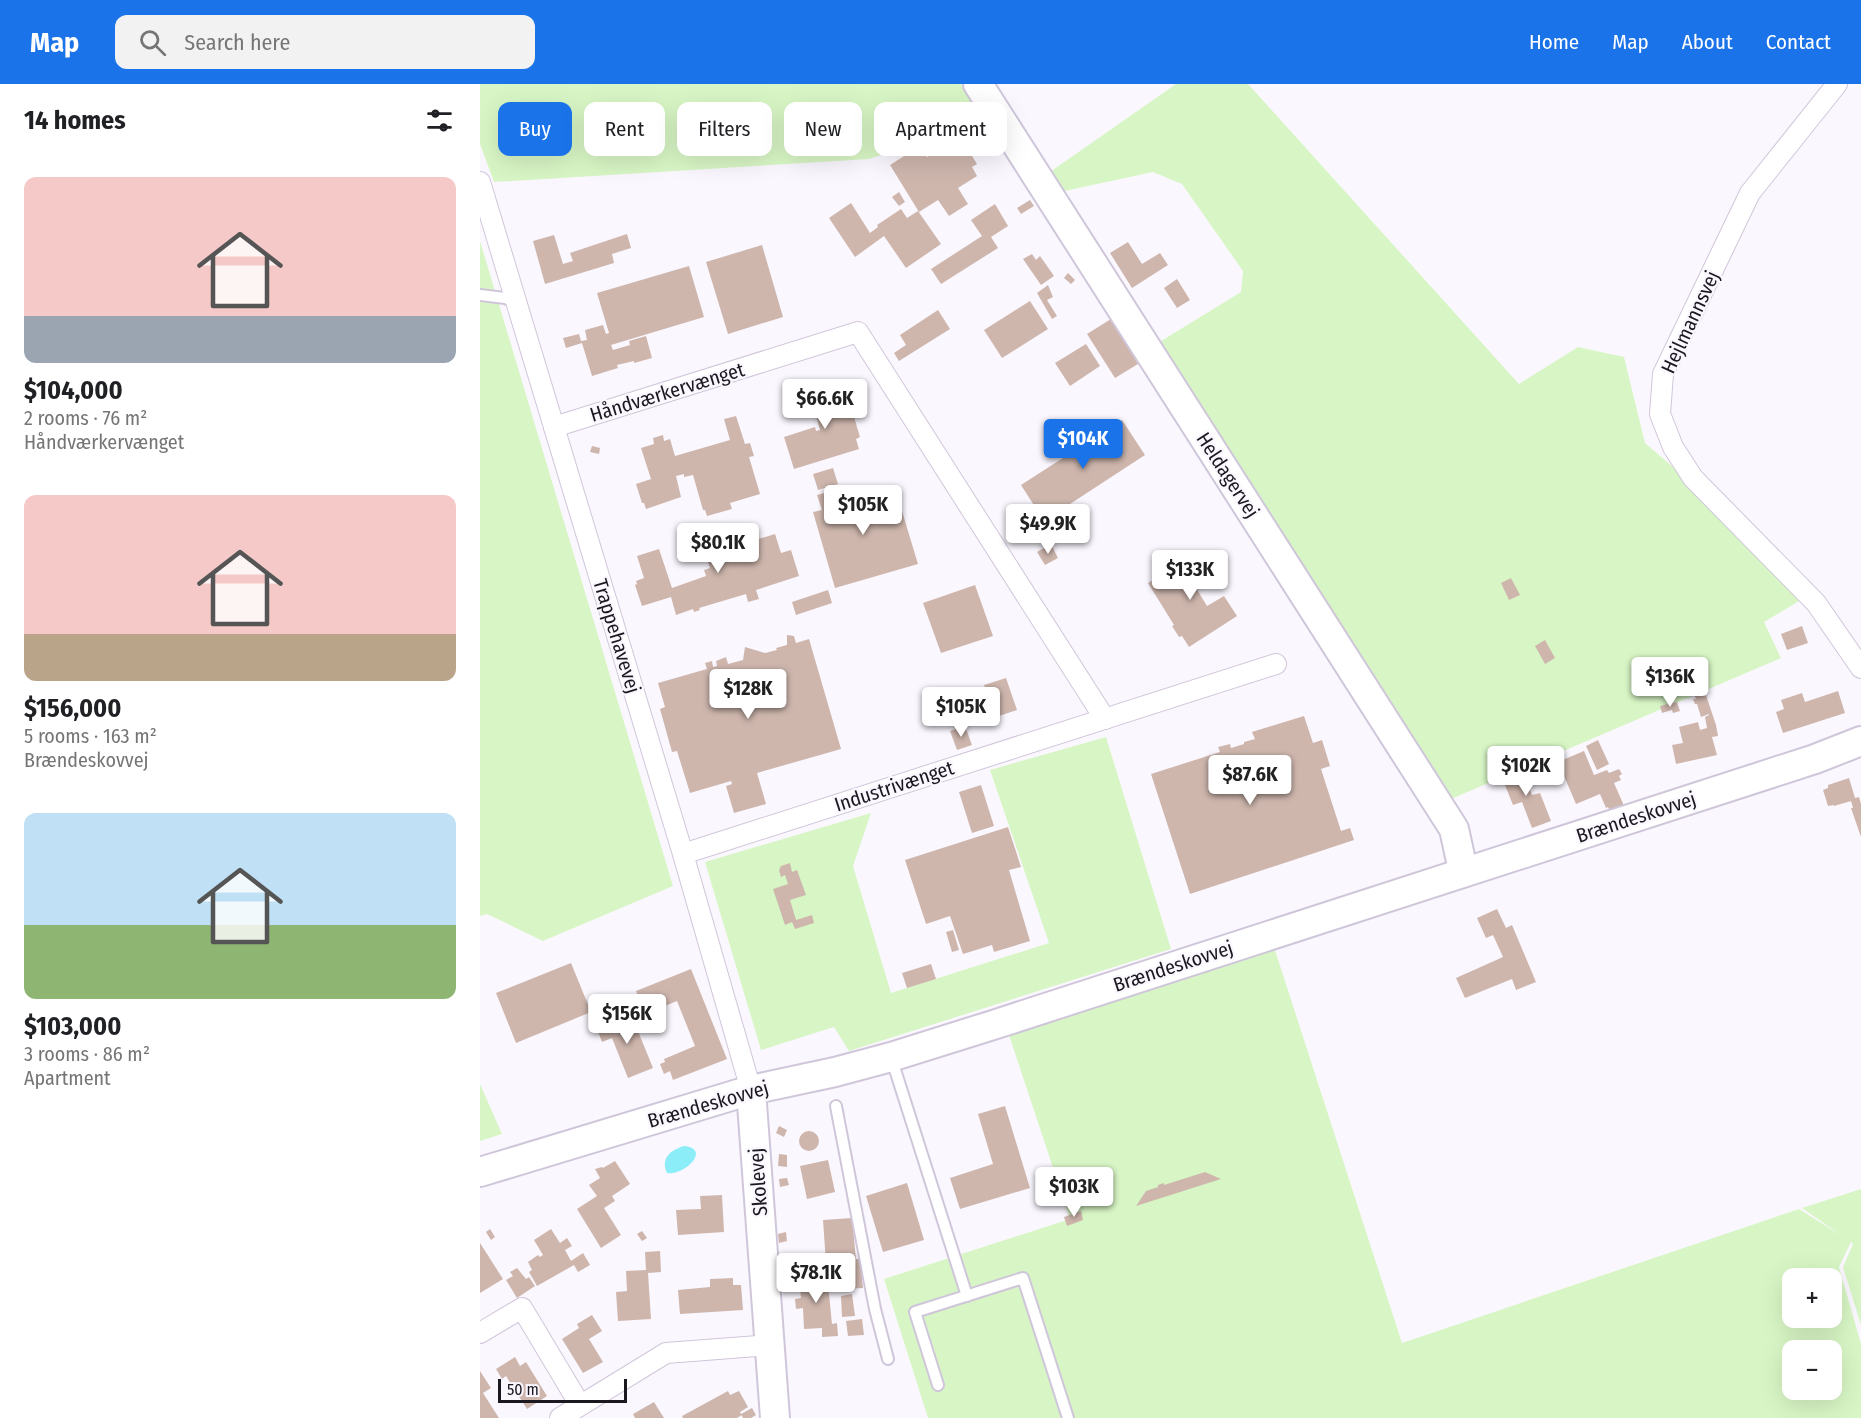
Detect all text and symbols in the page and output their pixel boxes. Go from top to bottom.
search box [115,15,535,69]
text: Map [30,26,79,59]
icon: search [136,26,169,59]
text: Search here [184,29,290,56]
text: Home [1529,29,1579,55]
text: Map [1612,29,1649,55]
text: About [1682,29,1733,55]
text: Contact [1766,29,1831,55]
chip: Buy [498,102,572,156]
chip: Rent [584,102,665,156]
chip: Filters [677,102,772,156]
chip: New [784,102,862,156]
chip: Apartment [874,102,1007,156]
icon: filters [423,104,456,137]
text: 14 homes [24,105,126,136]
icon: home [186,216,294,324]
street label: Hejlmannsvej [1656,267,1724,377]
street label: Håndværkervænget [587,357,748,427]
text: $104,000 [24,375,123,406]
pin: $66.6K [776,379,874,430]
text: $66.6K [796,386,854,410]
text: 2 rooms · 76 m² [24,406,147,430]
pin: $104K [1041,419,1125,470]
text: $104K [1058,426,1108,450]
street label: Heldagervej [1191,428,1265,522]
text: Håndværkervænget [24,430,184,454]
pin: $105K [821,485,905,536]
text: $105K [838,492,888,516]
pin: $49.9K [999,504,1097,555]
text: $49.9K [1020,511,1076,535]
pin: $80.1K [669,523,767,574]
text: $80.1K [691,530,745,554]
icon: home [186,534,294,642]
pin: $133K [1148,550,1232,601]
text: $133K [1166,557,1214,581]
street label: Trappehavevej [588,576,646,696]
pin: $136K [1628,657,1712,708]
text: $136K [1645,664,1695,688]
pin: $128K [706,669,790,720]
text: $128K [723,676,773,700]
pin: $105K [919,687,1003,738]
text: $156,000 [24,693,121,724]
text: $105K [936,694,986,718]
text: 5 rooms · 163 m² [24,724,157,748]
pin: $102K [1484,746,1568,797]
text: Brændeskovvej [24,748,149,772]
text: $102K [1501,753,1551,777]
street label: Industrivænget [831,755,957,817]
pin: $87.6K [1201,755,1299,806]
text: $87.6K [1222,762,1278,786]
street label: Brændeskovvej [1573,786,1699,848]
icon: home [186,852,294,960]
street label: Brændeskovvej [1110,935,1236,997]
pin: $156K [585,994,669,1045]
text: $156K [602,1001,652,1025]
text: $103,000 [24,1011,121,1042]
text: 3 rooms · 86 m² [24,1042,150,1066]
text: Apartment [24,1066,111,1090]
street label: Brændeskovvej [645,1075,771,1133]
street label: Skolevej [744,1147,772,1217]
pin: $103K [1032,1167,1116,1218]
text: $103K [1049,1174,1099,1198]
pin: $78.1K [767,1253,865,1304]
text: $78.1K [790,1260,842,1284]
map controls [1782,1268,1842,1400]
button: + [1782,1268,1842,1328]
button: − [1782,1340,1842,1400]
scale bar [498,1376,627,1404]
text: 50 m [507,1380,539,1399]

